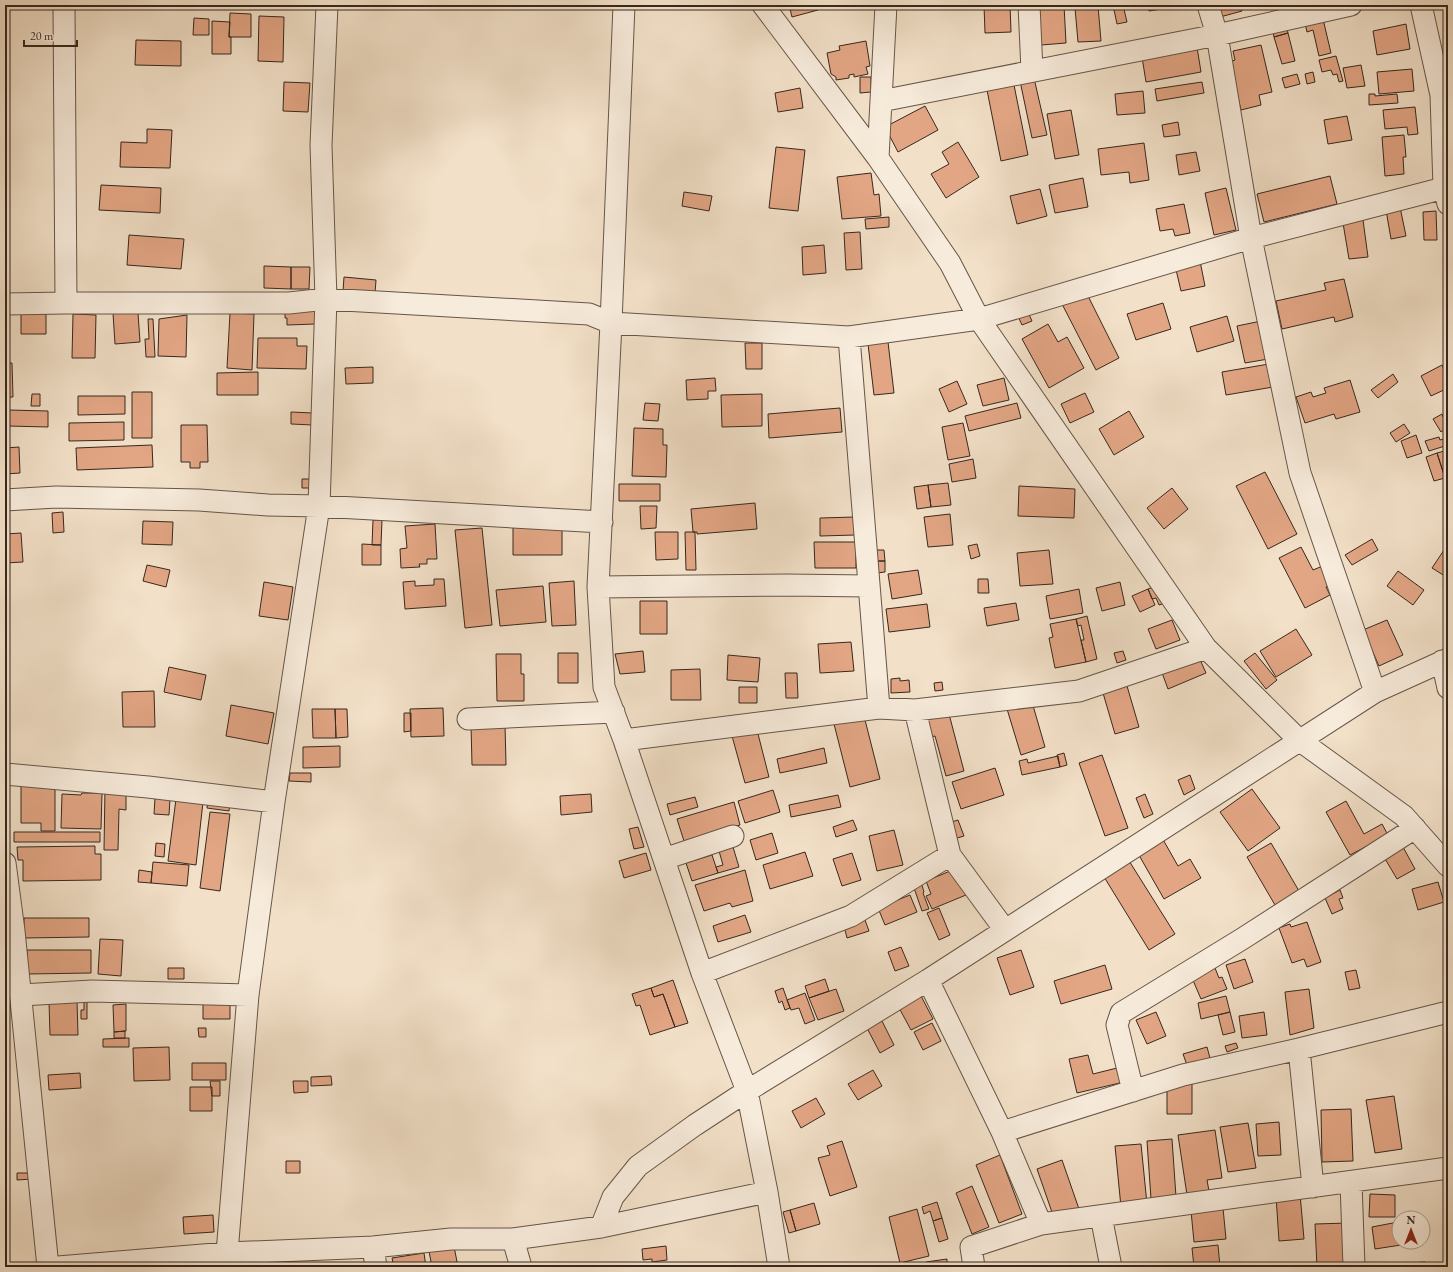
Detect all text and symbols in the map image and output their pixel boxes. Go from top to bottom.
scale bar [24,22,77,48]
text: 20 m [30,28,54,44]
north arrow [1391,1210,1431,1250]
text: N [1407,1213,1416,1227]

